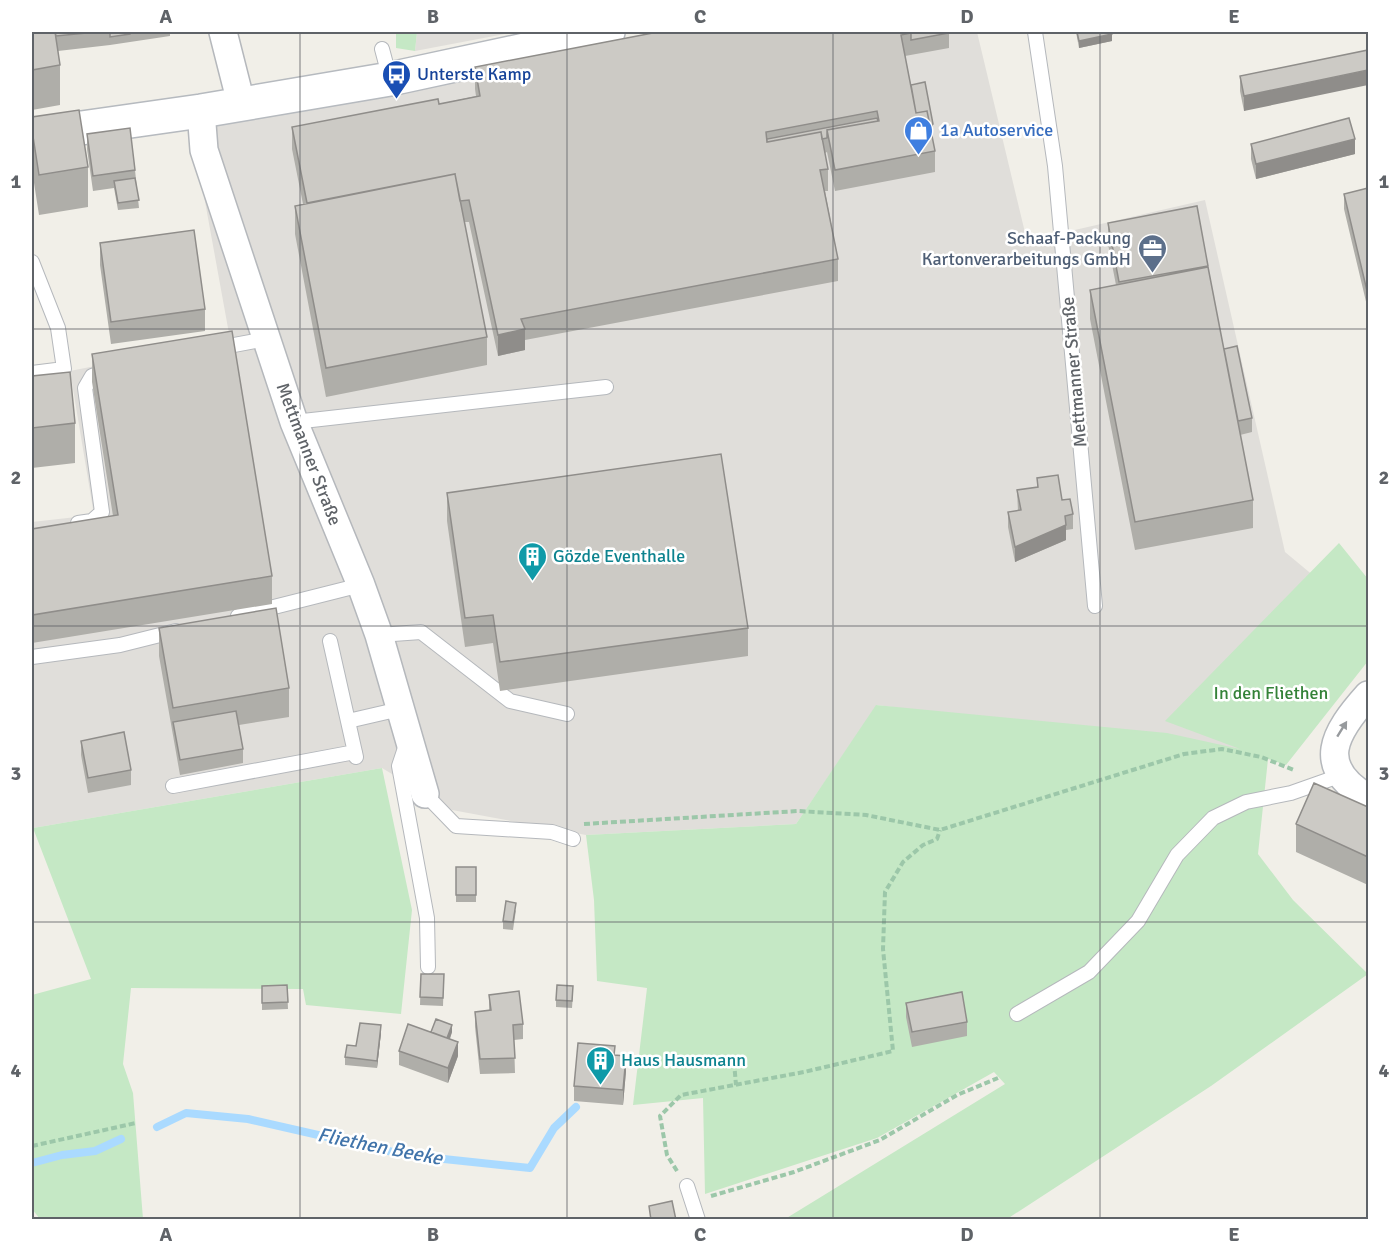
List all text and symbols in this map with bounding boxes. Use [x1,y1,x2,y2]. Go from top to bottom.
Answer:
text: A [160,4,173,29]
text: B [427,4,439,29]
text: C [694,4,706,29]
text: D [960,4,974,29]
text: E [1228,4,1240,29]
bus stop icon: Unterste Kamp [380,58,412,100]
place label: Unterste Kamp [417,63,531,85]
shop icon: 1a Autoservice [903,114,935,156]
place label: 1a Autoservice [940,119,1053,141]
text: 1 [11,169,22,194]
text: 1 [1379,169,1390,194]
place label: Schaaf-Packung Kartonverarbeitungs GmbH [922,227,1131,270]
office icon: Schaaf-Packung Kartonverarbeitungs GmbH [1136,232,1168,274]
street label: Mettmanner Straße [1056,296,1092,448]
street label: Mettmanner Straße [272,380,346,528]
text: 2 [11,465,21,490]
text: 2 [1379,465,1389,490]
building icon: Gözde Eventhalle [516,540,548,582]
place label: Gözde Eventhalle [553,545,685,567]
park label: In den Fliethen [1214,682,1328,704]
one-way arrow [1337,721,1348,737]
text: 3 [11,761,21,786]
text: 3 [1379,761,1389,786]
building icon: Haus Hausmann [584,1044,616,1086]
place label: Haus Hausmann [621,1049,746,1071]
text: 4 [11,1058,22,1083]
text: 4 [1379,1058,1390,1083]
water label: Fliethen Beeke [315,1122,445,1171]
text: A [160,1222,173,1247]
text: B [427,1222,439,1247]
text: C [694,1222,706,1247]
text: D [960,1222,974,1247]
text: E [1228,1222,1240,1247]

